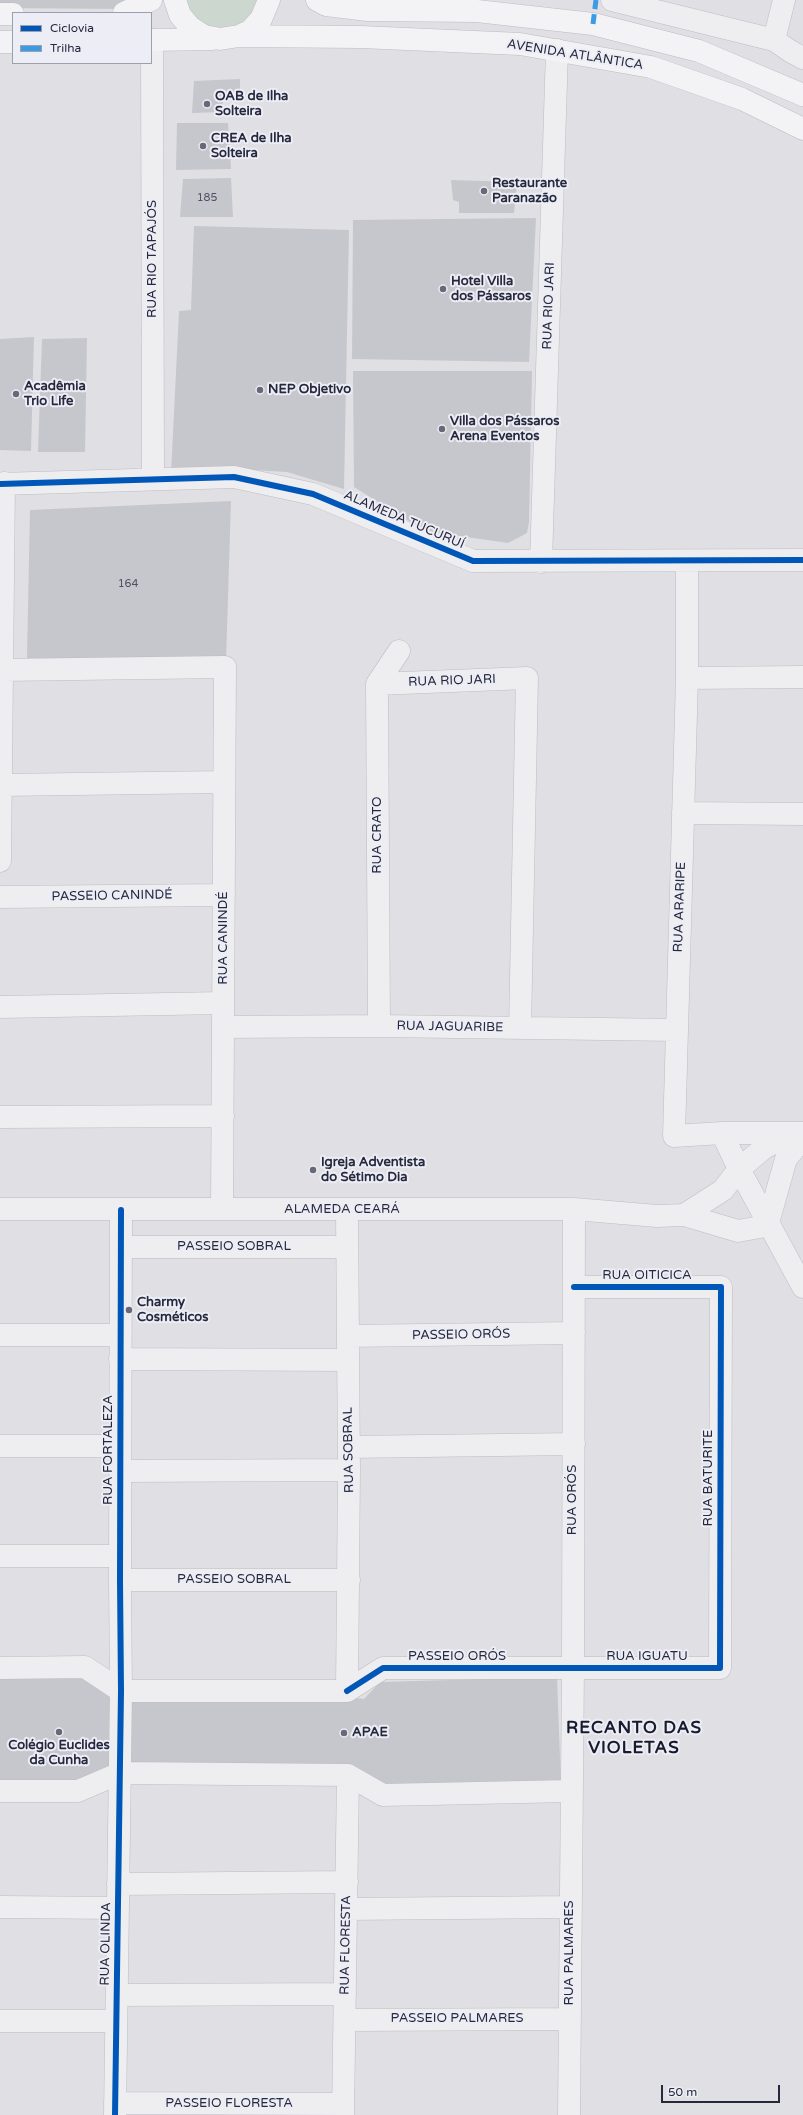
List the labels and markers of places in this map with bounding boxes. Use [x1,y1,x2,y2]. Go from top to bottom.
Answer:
place label: OAB de Ilha Solteira [215,89,288,120]
marker: OAB de Ilha Solteira [202,99,212,109]
place label: CREA de Ilha Solteira [211,131,292,162]
marker: CREA de Ilha Solteira [198,141,208,151]
place label: Restaurante Paranazão [492,176,567,207]
marker: Restaurante Paranazão [479,186,489,196]
place label: Hotel Villa dos Pássaros [451,274,531,305]
marker: Hotel Villa dos Pássaros [438,284,448,294]
place label: Acadêmia Trio Life [24,379,86,410]
place label: NEP Objetivo [268,382,351,398]
marker: NEP Objetivo [255,385,265,395]
marker: Acadêmia Trio Life [11,389,21,399]
place label: Villa dos Pássaros Arena Eventos [450,414,559,445]
marker: Villa dos Pássaros Arena Eventos [437,424,447,434]
place label: Igreja Adventista do Sétimo Dia [321,1155,425,1186]
marker: Igreja Adventista do Sétimo Dia [308,1165,318,1175]
place label: Charmy Cosméticos [137,1295,208,1326]
marker: Charmy Cosméticos [124,1305,134,1315]
place label: APAE [352,1725,388,1741]
marker: Colégio Euclides da Cunha [54,1727,64,1737]
marker: APAE [339,1728,349,1738]
place label: Colégio Euclides da Cunha [8,1738,110,1769]

